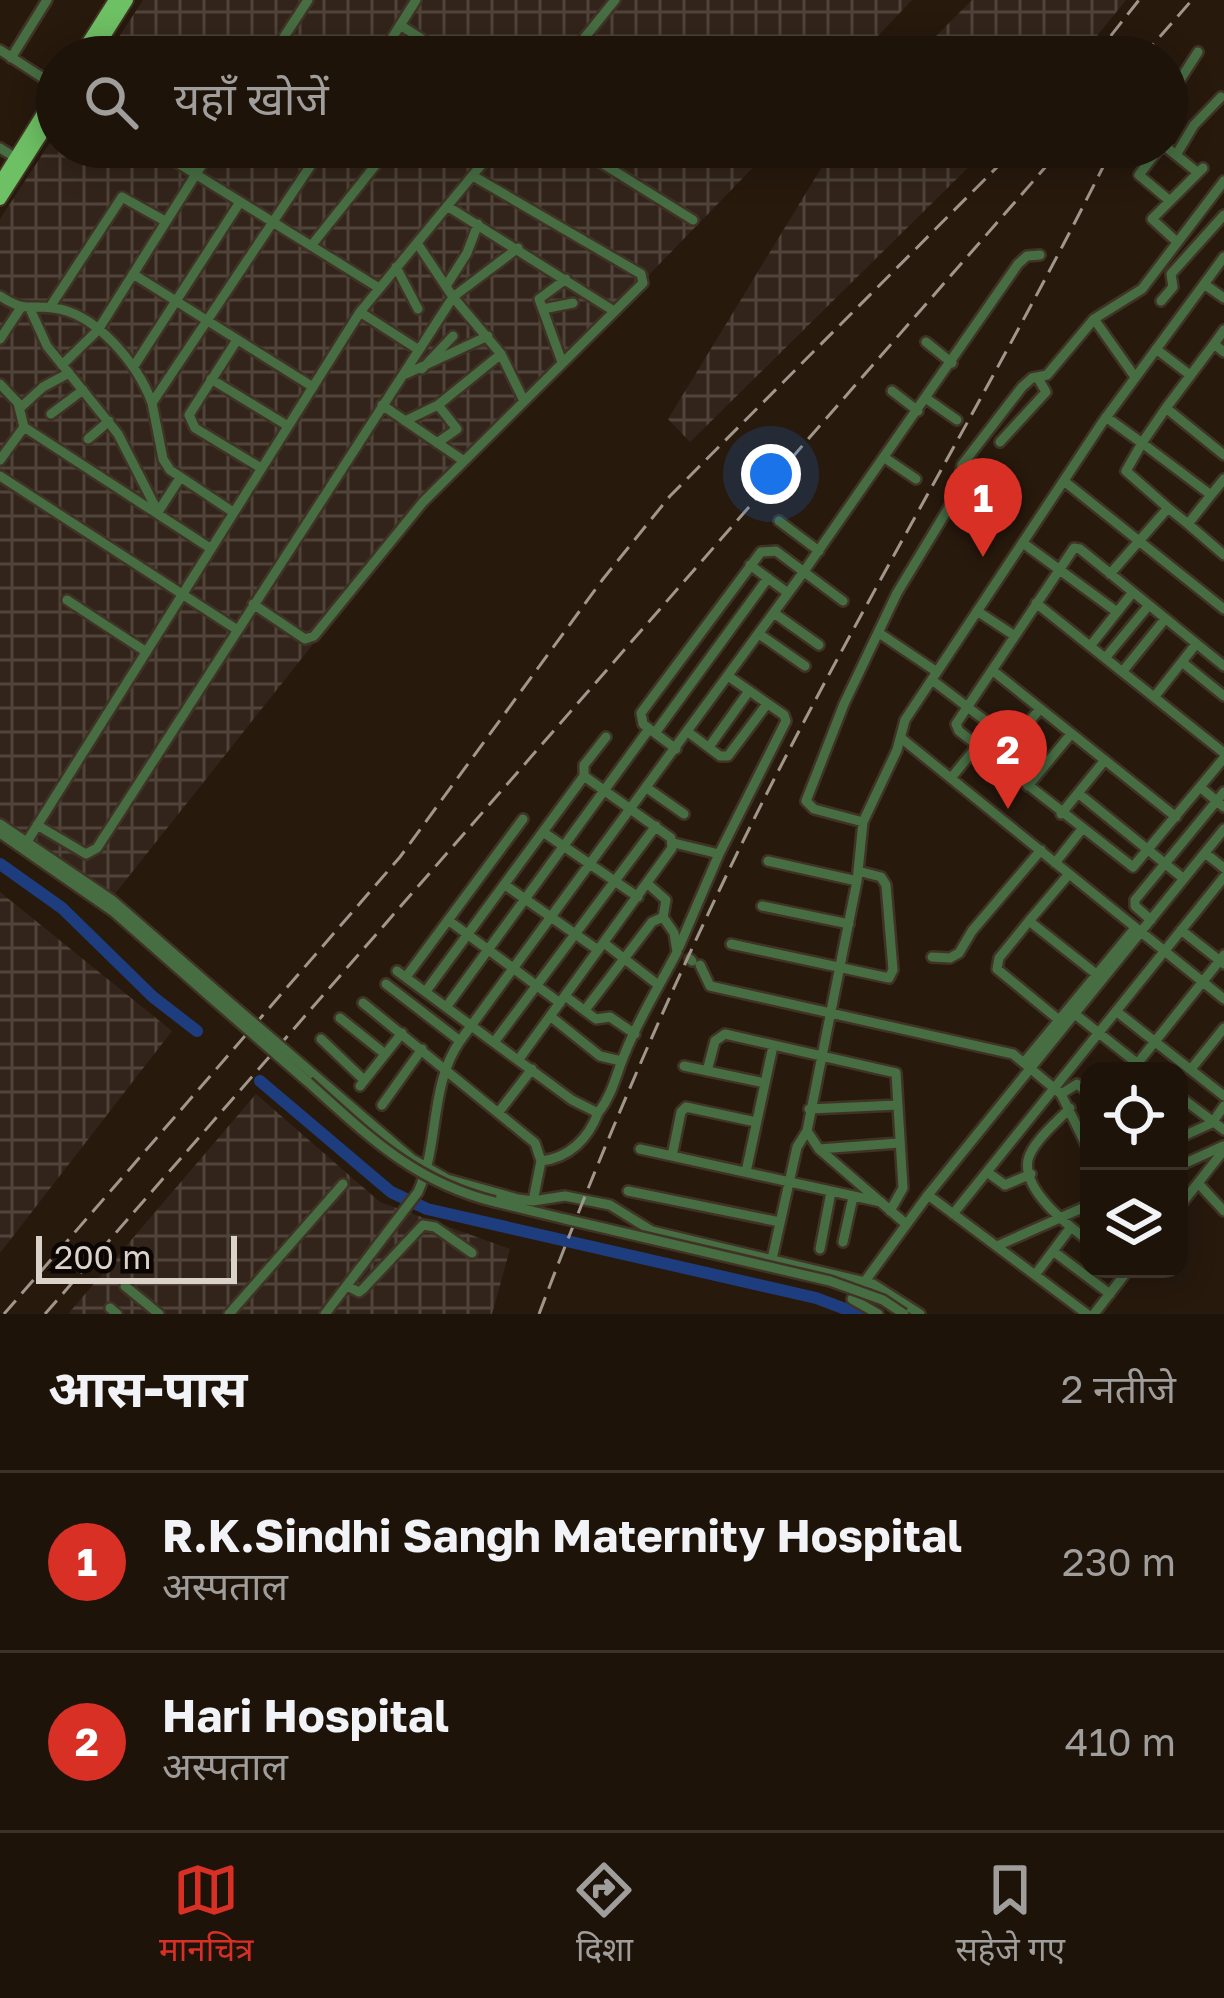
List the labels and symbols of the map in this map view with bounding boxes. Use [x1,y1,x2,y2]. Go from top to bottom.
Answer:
your location [741,444,801,504]
pin: 1 [944,458,1022,557]
pin: 2 [969,710,1047,809]
scale bar [36,1230,237,1283]

